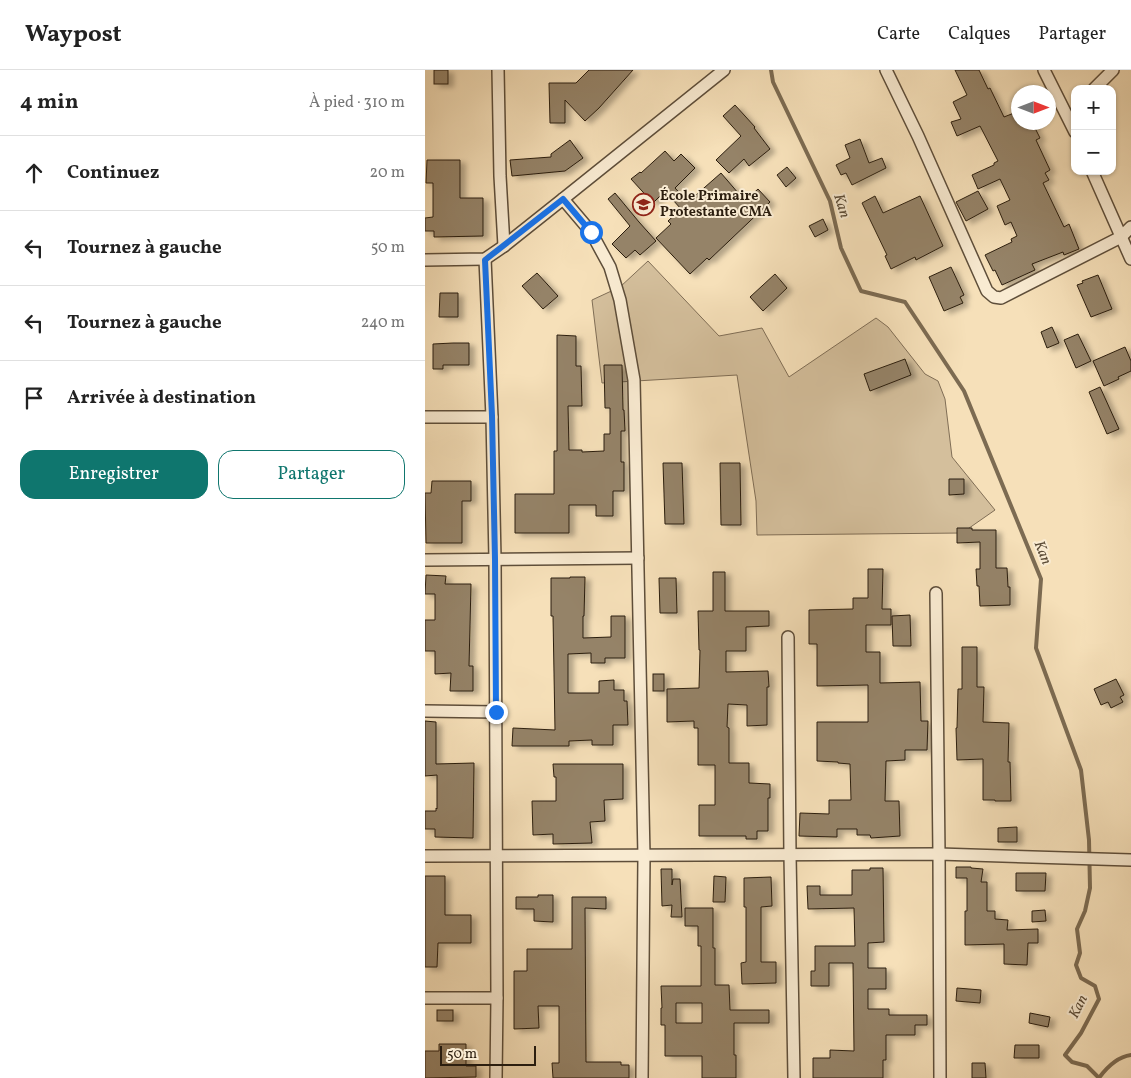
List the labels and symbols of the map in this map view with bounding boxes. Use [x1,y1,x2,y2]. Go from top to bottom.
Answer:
north arrow [1011,85,1056,130]
place label: École Primaire Protestante CMA [660,187,772,222]
water label: Kan [827,191,855,221]
school or university icon: École Primaire Protestante CMA [632,192,656,216]
route start [580,221,603,244]
water label: Kan [1028,538,1056,568]
route end [485,701,508,724]
water label: Kan [1064,991,1094,1023]
scale bar [440,1043,536,1066]

